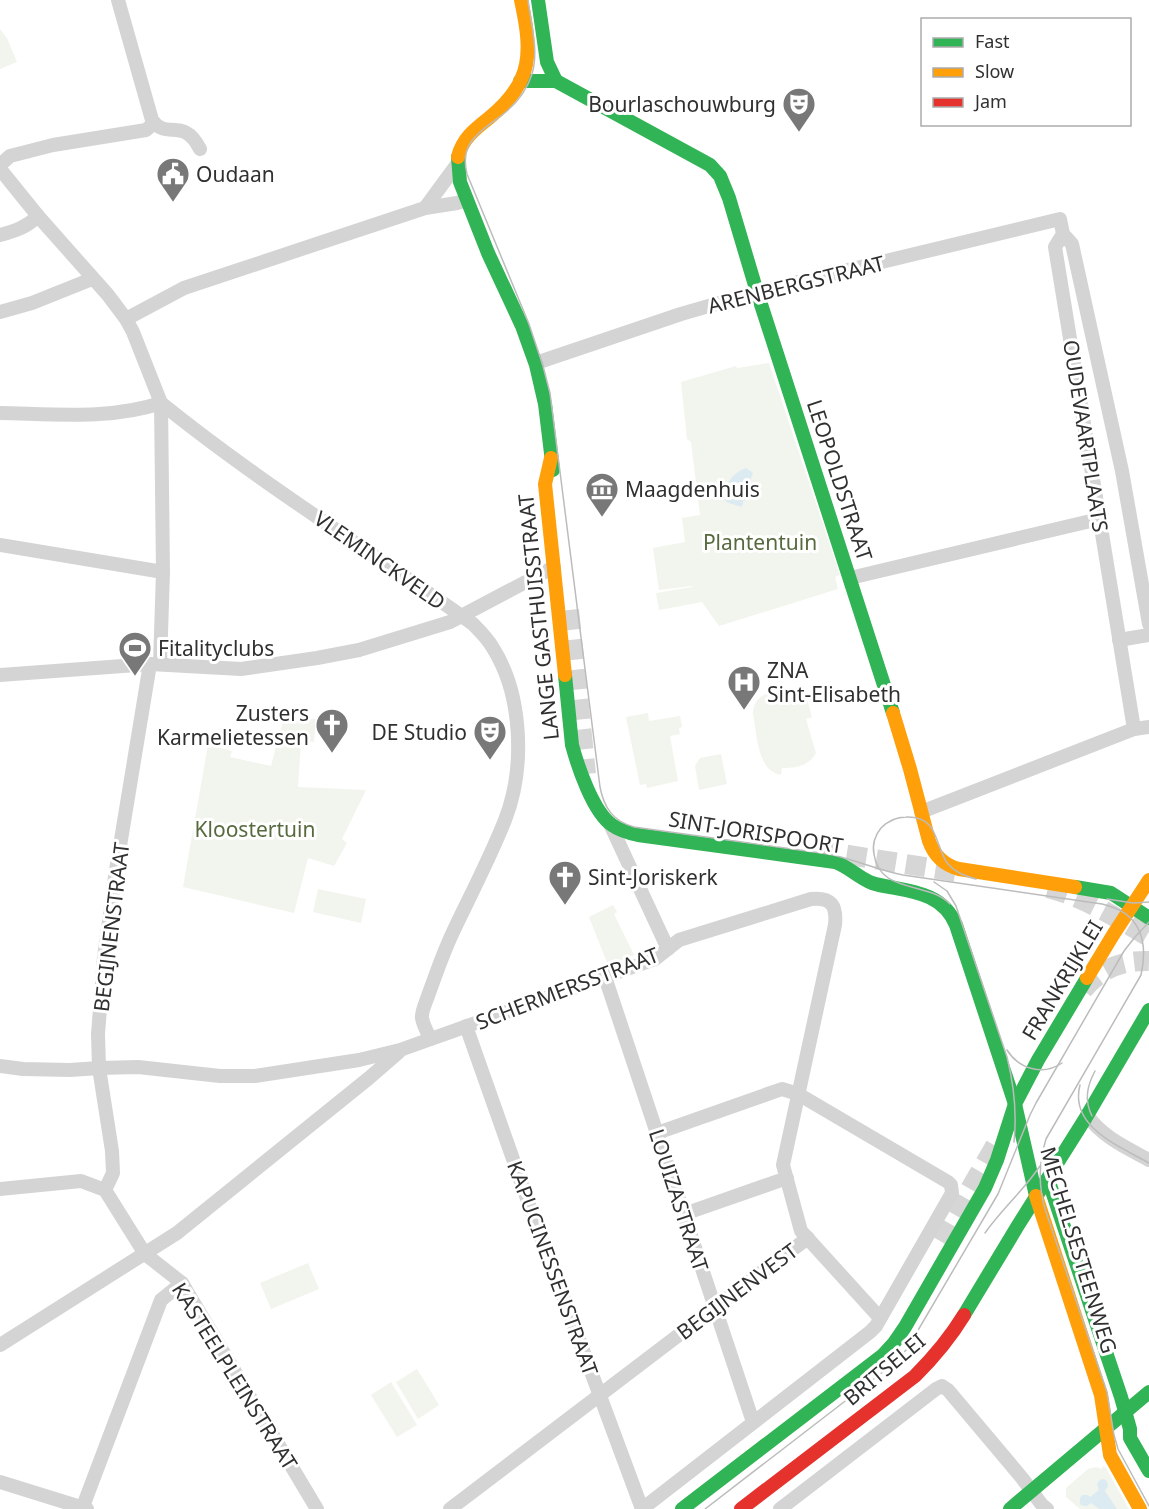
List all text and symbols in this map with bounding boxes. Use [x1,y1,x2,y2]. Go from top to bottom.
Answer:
legend [921,18,1131,126]
text: Fast [975,29,1010,53]
text: Slow [975,59,1014,83]
theatre icon: Bourlaschouwburg [781,86,817,133]
text: Jam [973,89,1007,113]
place label: Bourlaschouwburg [588,90,776,118]
public building icon: Oudaan [155,156,191,203]
place label: Oudaan [196,160,275,188]
street label: ARENBERGSTRAAT [705,248,888,319]
street label: OUDEVAARTPLAATS [1057,338,1115,534]
street label: LEOPOLDSTRAAT [801,396,879,564]
museum icon: Maagdenhuis [584,471,620,518]
place label: Maagdenhuis [625,475,760,503]
street label: LANGE GASTHUISSTRAAT [511,492,565,742]
street label: VLEMINCKVELD [309,504,451,616]
park label: Plantentuin [703,528,817,556]
sports icon: Fitalityclubs [117,630,153,677]
place label: Fitalityclubs [158,634,274,662]
place label: ZNA Sint-Elisabeth [767,656,901,708]
hospital icon: ZNA Sint-Elisabeth [726,664,762,711]
place label: Zusters Karmelietessen [157,699,309,751]
church icon: Zusters Karmelietessen [314,707,350,754]
theatre icon: DE Studio [472,714,508,761]
place label: DE Studio [371,718,467,746]
street label: SINT-JORISPOORT [667,804,846,860]
park label: Kloostertuin [195,815,315,843]
street label: BEGIJNENSTRAAT [87,840,135,1013]
church icon: Sint-Joriskerk [547,859,583,906]
place label: Sint-Joriskerk [588,863,719,891]
street label: FRANKRIJKLEI [1015,915,1109,1045]
street label: SCHERMERSSTRAAT [472,940,663,1036]
street label: LOUIZASTRAAT [643,1125,715,1275]
street label: MECHELSESTEENWEG [1034,1143,1124,1357]
street label: KAPUCINESSENSTRAAT [501,1157,605,1380]
street label: BEGIJNENVEST [671,1236,803,1346]
street label: KASTEELPLEINSTRAAT [166,1277,304,1475]
street label: BRITSELEI [837,1327,931,1411]

